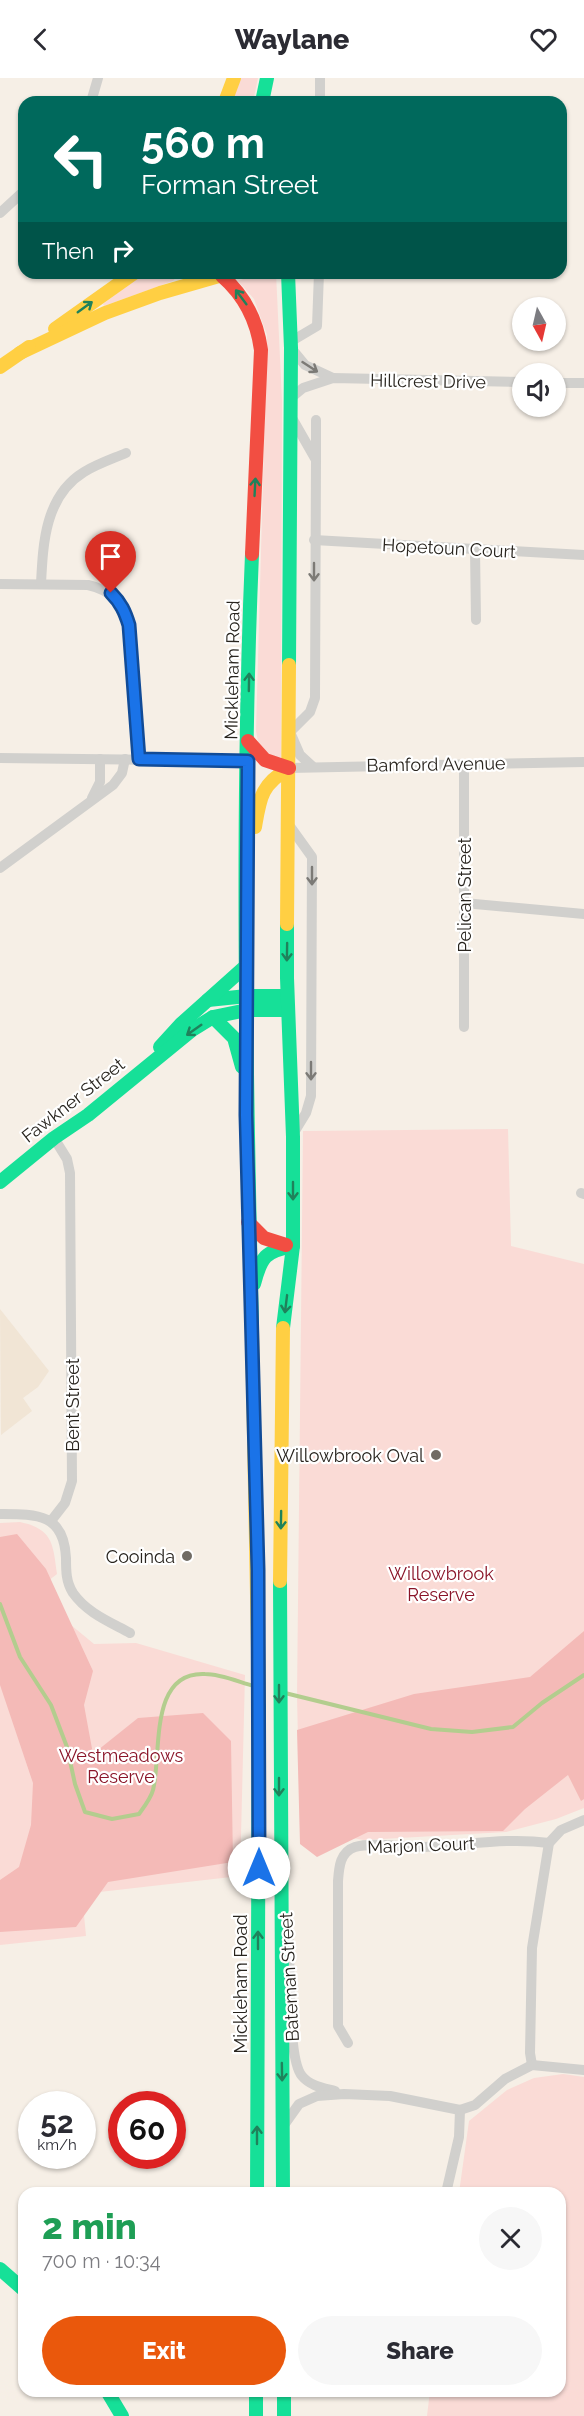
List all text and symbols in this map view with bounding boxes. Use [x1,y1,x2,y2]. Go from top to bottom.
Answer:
icon: back [24,23,57,56]
icon: heart [527,23,560,56]
text: Waylane [235,24,349,55]
text: 560 m [141,119,265,168]
icon: left [42,120,120,198]
text: Forman Street [141,169,319,200]
icon: right [106,234,139,267]
text: Then [42,238,94,264]
one-way arrow [235,290,248,306]
north arrow [512,297,566,351]
map controls [512,297,566,417]
one-way arrow [76,301,92,313]
one-way arrow [301,360,318,373]
button: sound [512,363,566,417]
street label: Hillcrest Drive [370,369,486,393]
one-way arrow [250,478,261,498]
pin [85,531,136,593]
street label: Hopetoun Court [382,534,516,562]
icon: arrive [94,540,127,573]
one-way arrow [308,561,320,581]
street label: Mickleham Road [220,600,244,740]
one-way arrow [244,673,255,693]
street label: Bamford Avenue [366,752,506,776]
street label: Pelican Street [454,837,475,953]
one-way arrow [306,865,318,885]
one-way arrow [281,942,293,962]
one-way arrow [186,1024,202,1036]
street label: Fawkner Street [17,1053,129,1147]
one-way arrow [305,1060,317,1080]
one-way arrow [287,1181,299,1201]
one-way arrow [281,1293,292,1313]
street label: Bent Street [62,1358,83,1452]
place label: Willowbrook Oval [276,1445,424,1466]
marker: Willowbrook Oval [429,1448,443,1462]
one-way arrow [275,1509,287,1529]
place label: Cooinda [106,1546,175,1567]
marker: Cooinda [180,1549,194,1563]
park label: Willowbrook Reserve [388,1563,494,1605]
one-way arrow [273,1683,285,1703]
park label: Westmeadows Reserve [59,1745,184,1787]
one-way arrow [273,1777,285,1797]
street label: Marjon Court [367,1833,475,1857]
position arrow [227,1836,291,1900]
street label: Bateman Street [275,1912,303,2042]
street label: Mickleham Road [230,1914,251,2054]
one-way arrow [252,1930,264,1950]
one-way arrow [276,2061,287,2081]
speed limit sign: 60 [108,2091,186,2169]
text: 52 [40,2105,74,2140]
one-way arrow [251,2125,263,2145]
text: km/h [37,2136,77,2154]
text: 2 min [42,2205,137,2247]
button: close [479,2207,542,2270]
text: 700 m · 10:34 [42,2249,161,2273]
button: Exit [42,2316,286,2385]
button: Share [298,2316,542,2385]

